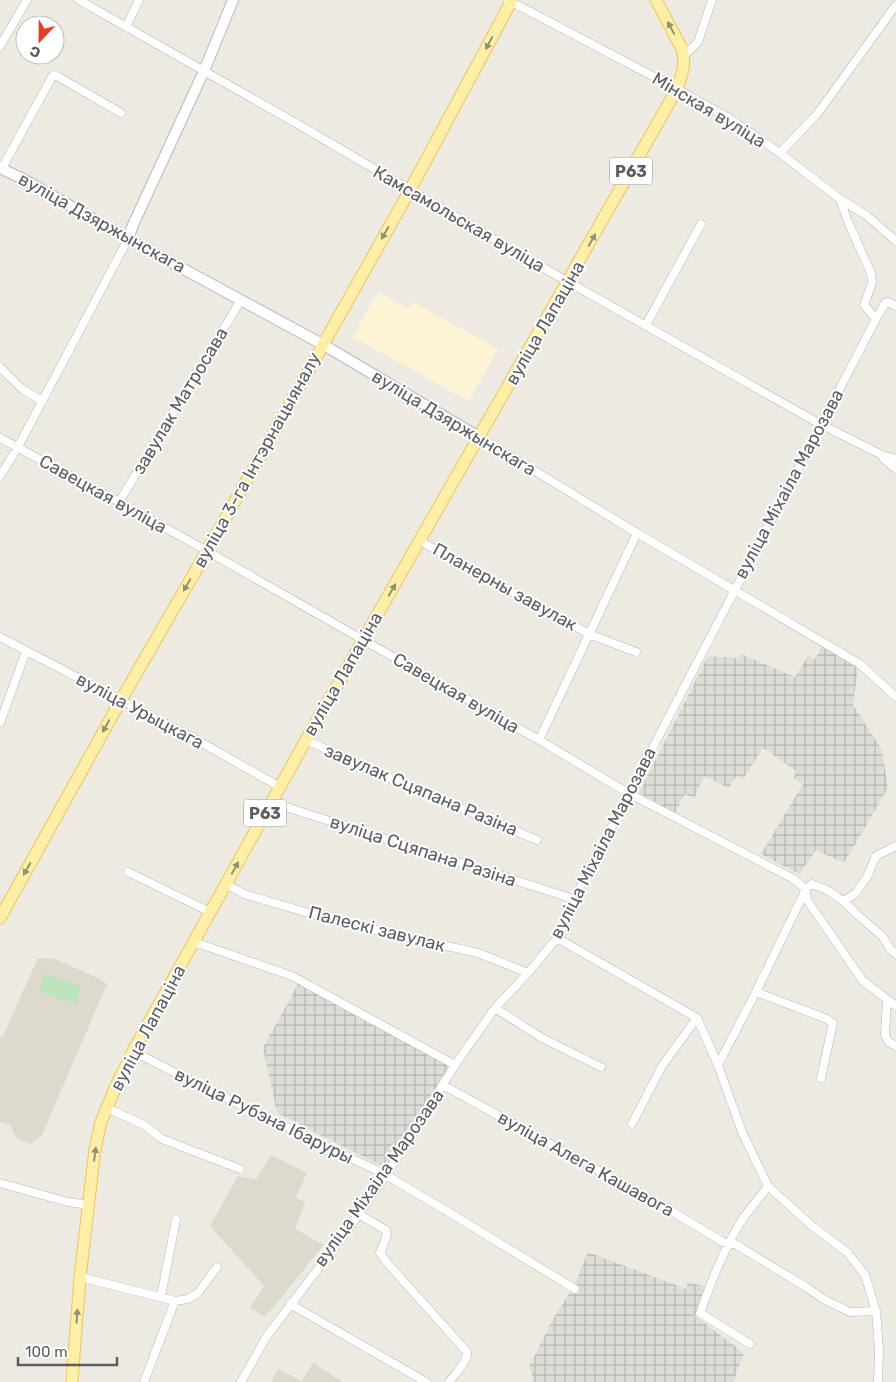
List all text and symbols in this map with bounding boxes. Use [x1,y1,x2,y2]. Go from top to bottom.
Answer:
north arrow [15,15,65,65]
one-way arrow [667,21,675,35]
one-way arrow [485,36,493,50]
text: С [27,42,43,61]
street label: Мінская вуліца [648,67,770,153]
road number: Р63 [610,158,652,185]
street label: Камсамольская вуліца [369,161,549,277]
street label: вуліца Дзяржынскага [15,168,189,278]
one-way arrow [381,226,390,239]
one-way arrow [588,233,597,246]
street label: вуліца Лапаціна [501,257,589,389]
street label: завулак Матросава [127,324,233,478]
street label: вуліца 3-га Інтэрнацыяналу [189,348,326,572]
street label: вуліца Дзяржынскага [368,365,540,481]
street label: вуліца Міхаіла Марозава [730,385,848,583]
street label: Савецкая вуліца [35,450,171,538]
street label: Планерны завулак [429,538,581,636]
one-way arrow [182,579,191,592]
one-way arrow [387,583,396,596]
street label: вуліца Лапаціна [299,608,387,740]
street label: Савецкая вуліца [389,648,523,738]
street label: вуліца Урыцкага [72,668,208,754]
one-way arrow [102,719,110,734]
street label: завулак Сцяпана Разіна [321,739,521,841]
street label: вуліца Міхаіла Марозава [545,744,661,942]
road number: Р63 [244,800,286,826]
street label: вуліца Сцяпана Разіна [327,810,519,892]
one-way arrow [23,862,32,875]
one-way arrow [230,862,239,875]
street label: Палескі завулак [306,901,448,957]
street label: вуліца Лапаціна [106,961,190,1095]
street label: вуліца Рубэна Ібаруры [171,1063,357,1169]
street label: вуліца Міхаіла Марозава [309,1085,449,1271]
street label: вуліца Алега Кашавога [494,1106,678,1222]
one-way arrow [91,1146,99,1162]
one-way arrow [73,1308,81,1324]
scale bar [18,1334,116,1366]
text: 100 m [25,1343,67,1361]

